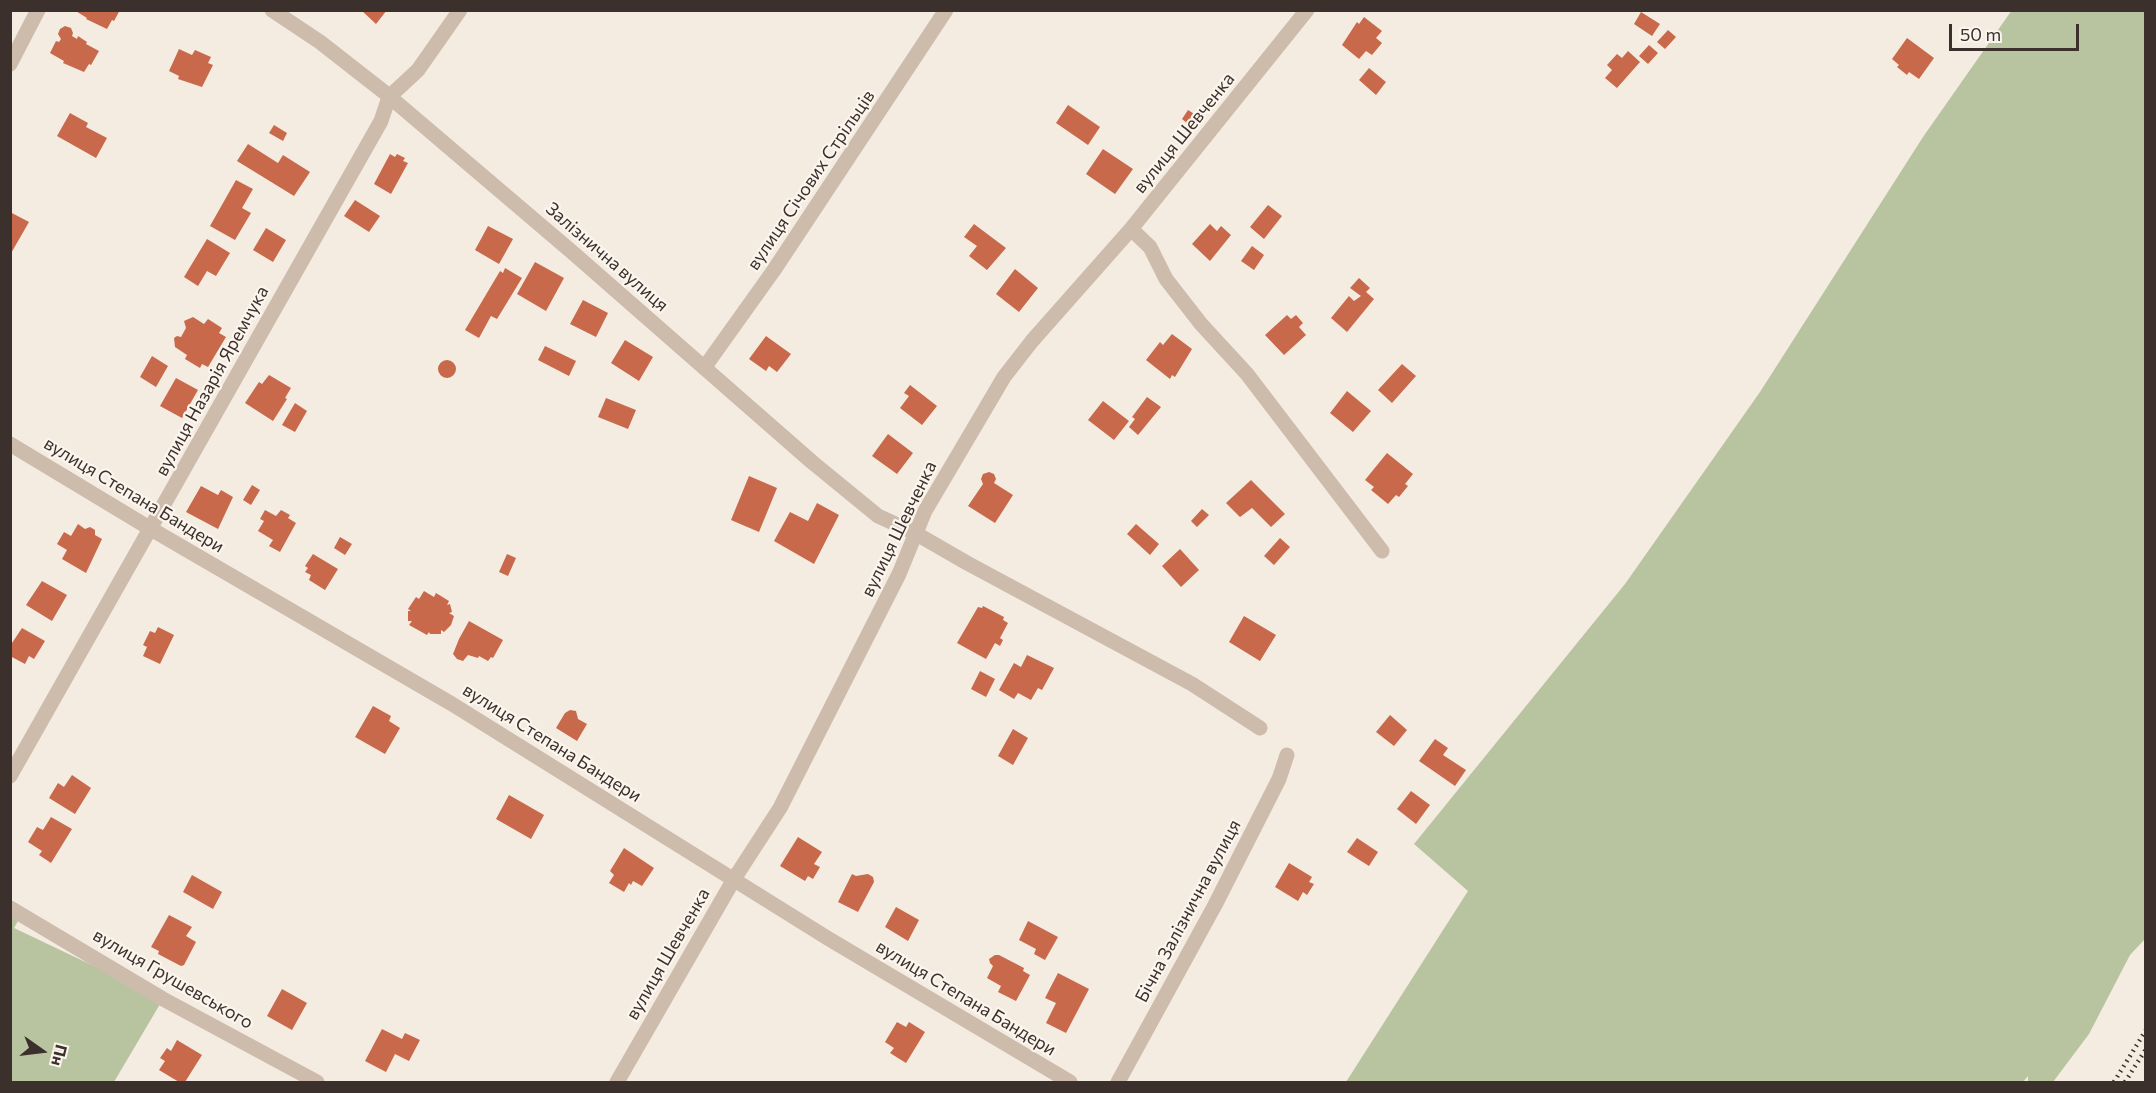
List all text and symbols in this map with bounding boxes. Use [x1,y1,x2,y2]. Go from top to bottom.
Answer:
scale bar [1952,12,2082,50]
text: 50 m [1960,23,2001,45]
street label: вулиця Шевченка [1129,69,1239,197]
street label: вулиця Січових Стрільців [743,86,879,274]
street label: Залізнична вулиця [541,198,673,316]
street label: вулиця Назарія Яремчука [151,282,273,480]
street label: вулиця Степана Бандери [40,433,228,557]
street label: вулиця Шевченка [857,458,941,600]
street label: вулиця Степана Бандери [459,679,645,807]
street label: Бічна Залізнична вулиця [1131,816,1245,1006]
street label: вулиця Шевченка [622,884,714,1024]
street label: вулиця Грушевського [89,924,257,1034]
street label: вулиця Степана Бандери [872,936,1060,1060]
north arrow [12,1021,72,1081]
text: Пн [48,1043,72,1068]

